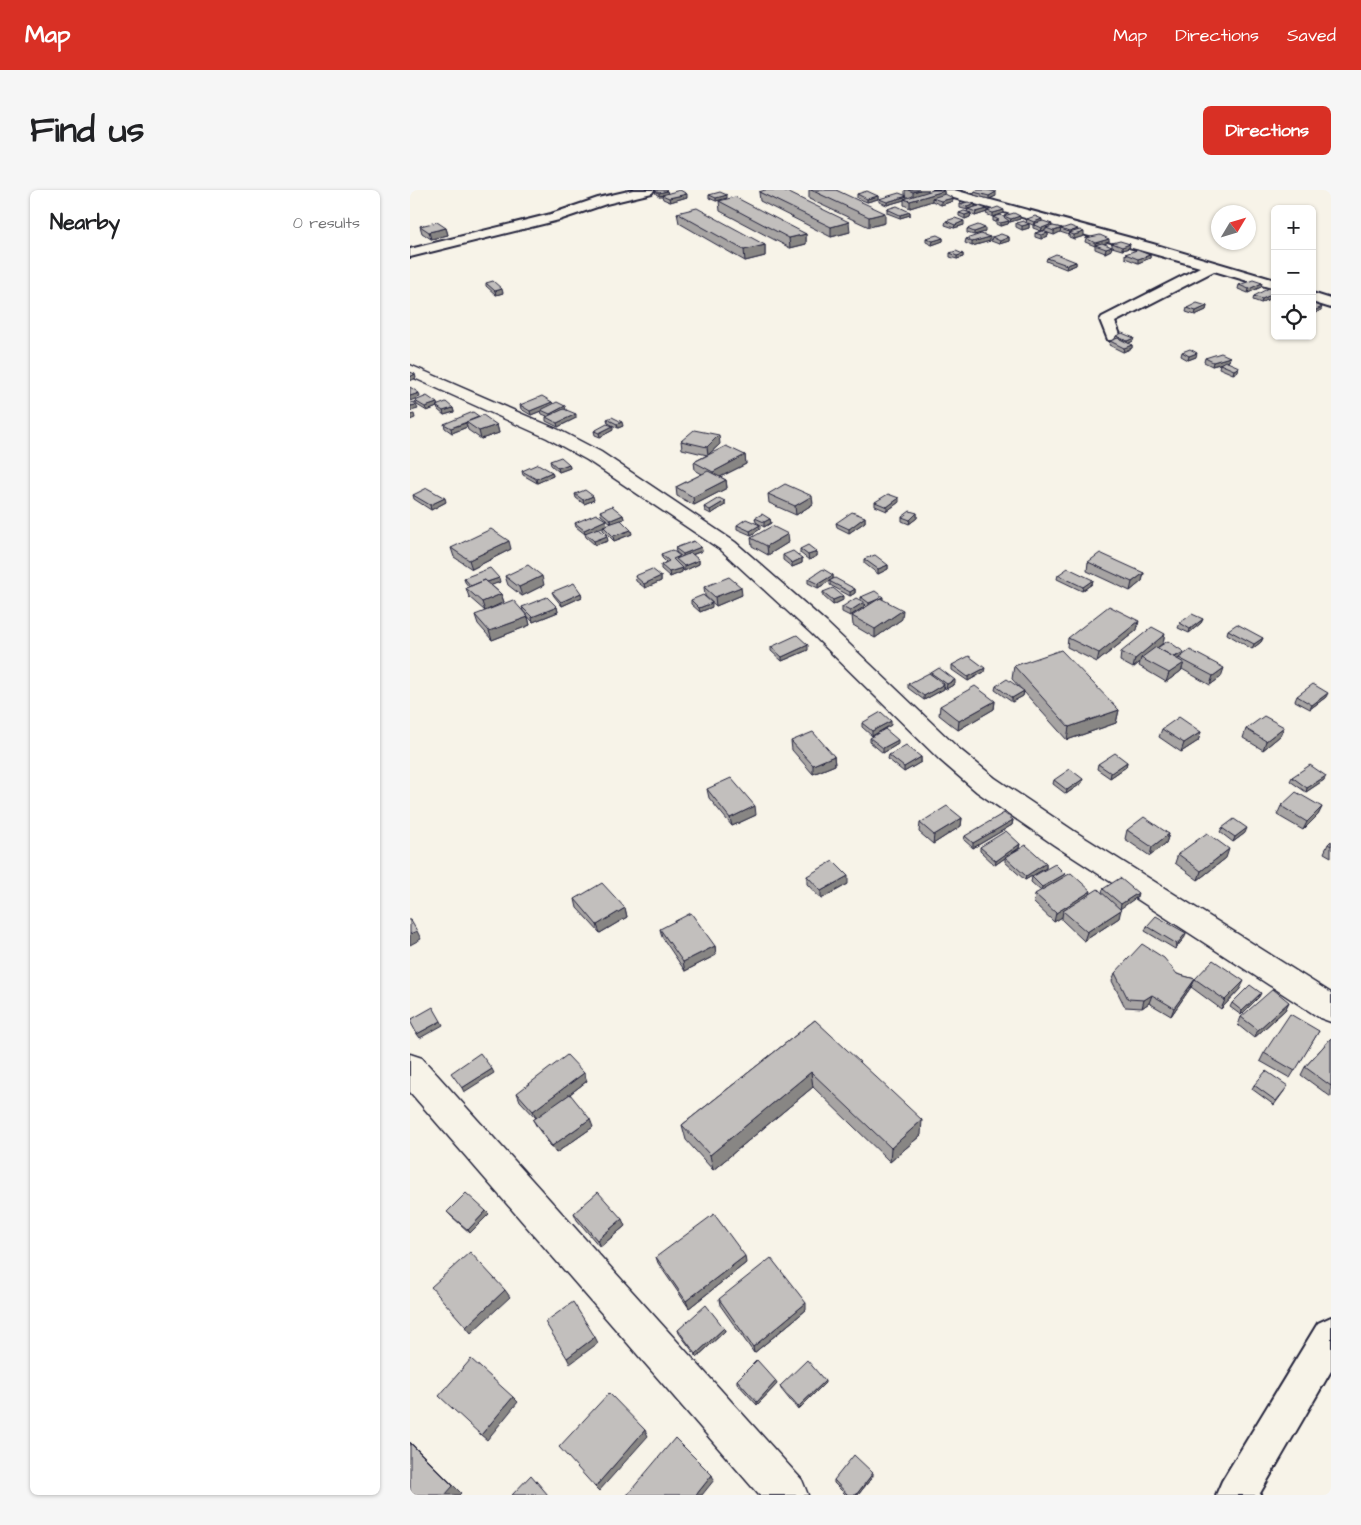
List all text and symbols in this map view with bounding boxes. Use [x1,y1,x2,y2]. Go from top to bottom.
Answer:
text: Map [25,18,70,52]
text: Map [1113,23,1147,48]
text: Directions [1175,23,1259,48]
text: Saved [1287,23,1336,48]
text: Find us [30,106,144,155]
button: Directions [1203,106,1331,155]
north arrow [1211,205,1256,250]
map controls [1271,205,1316,340]
button: + [1271,205,1316,250]
text: Nearby [50,208,120,237]
text: 0 results [293,212,360,234]
button: − [1271,250,1316,295]
button: locate [1271,295,1316,340]

